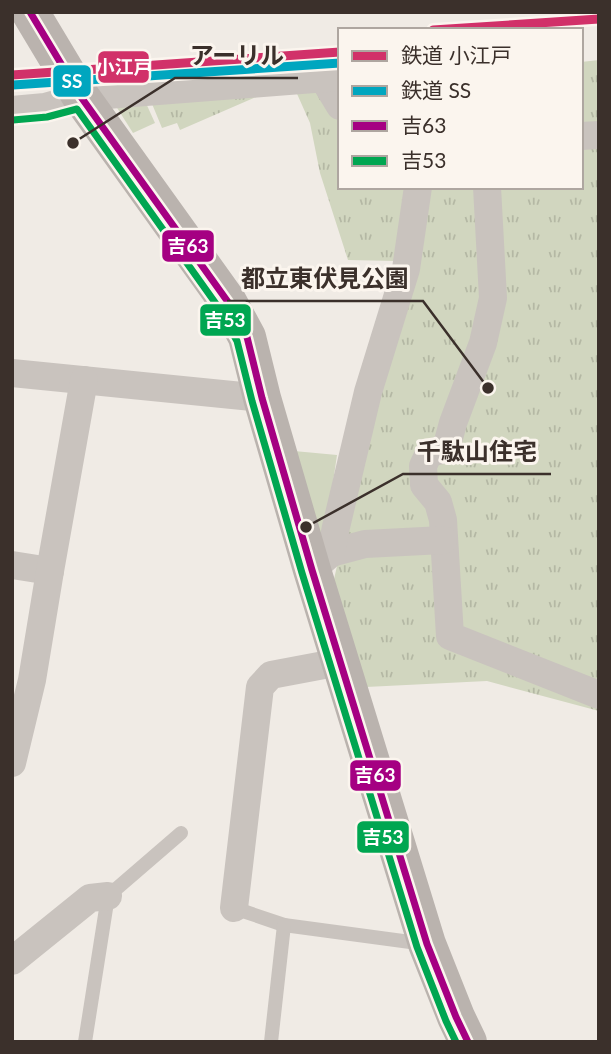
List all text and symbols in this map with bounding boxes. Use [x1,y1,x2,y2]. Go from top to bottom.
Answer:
legend [338,28,583,189]
callout: アーリル [175,33,298,78]
text: アーリル [190,40,284,69]
text: 鉄道 小江戸 [401,42,511,67]
line badge: 小江戸 [97,50,150,84]
text: 小江戸 [95,55,153,78]
line badge: SS [52,64,92,98]
text: SS [62,69,82,92]
text: 鉄道 SS [401,77,471,102]
text: 吉63 [401,112,446,137]
text: 吉53 [401,147,446,172]
line badge: 吉63 [161,229,215,263]
text: 吉63 [167,234,209,257]
callout: 都立東伏見公園 [227,256,423,301]
text: 都立東伏見公園 [241,263,409,292]
line badge: 吉53 [199,303,252,337]
text: 吉53 [204,308,246,331]
callout: 千駄山住宅 [403,429,551,474]
text: 千駄山住宅 [417,436,537,465]
line badge: 吉63 [349,759,402,792]
text: 吉63 [354,763,396,786]
line badge: 吉53 [356,820,410,854]
text: 吉53 [362,825,404,848]

